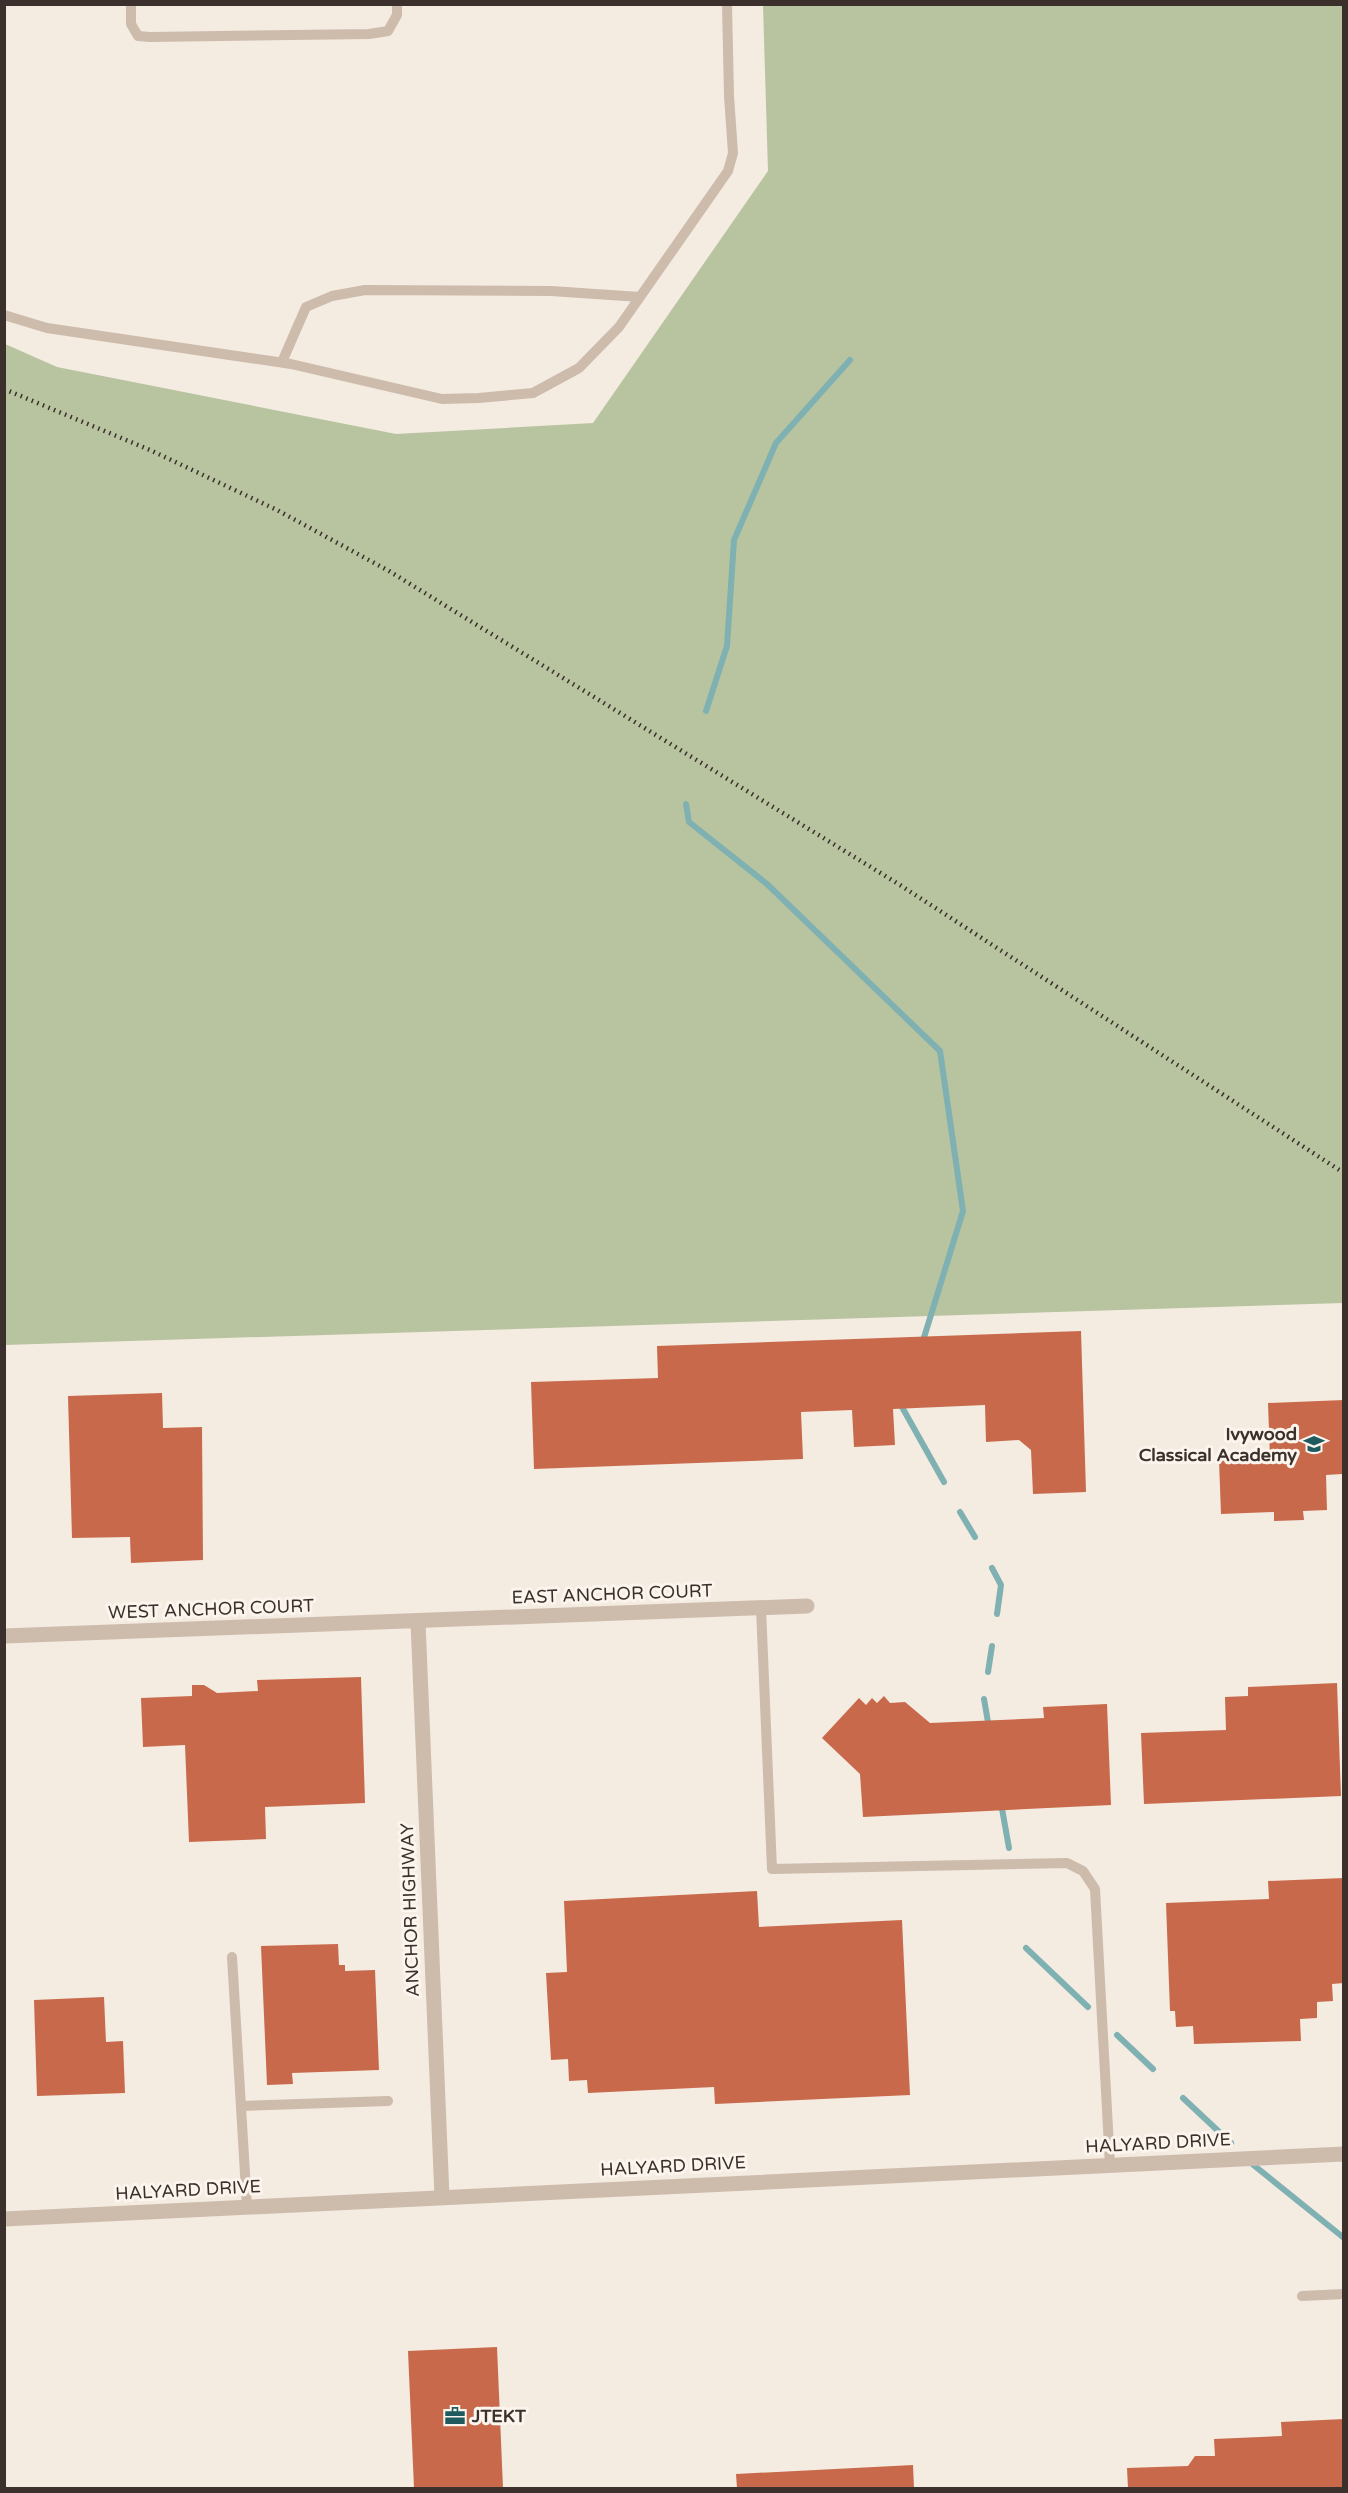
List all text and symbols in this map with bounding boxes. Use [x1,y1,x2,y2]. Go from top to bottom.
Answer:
place label: Ivywood Classical Academy [1139,1423,1297,1466]
school or university icon: Ivywood Classical Academy [1302,1432,1326,1456]
street label: EAST ANCHOR COURT [511,1579,713,1609]
street label: WEST ANCHOR COURT [108,1594,314,1624]
street label: ANCHOR HIGHWAY [396,1822,424,1997]
street label: HALYARD DRIVE [1084,2128,1232,2158]
street label: HALYARD DRIVE [599,2151,747,2181]
street label: HALYARD DRIVE [114,2175,262,2205]
office icon: JTEKT [443,2404,467,2428]
place label: JTEKT [471,2405,527,2427]

